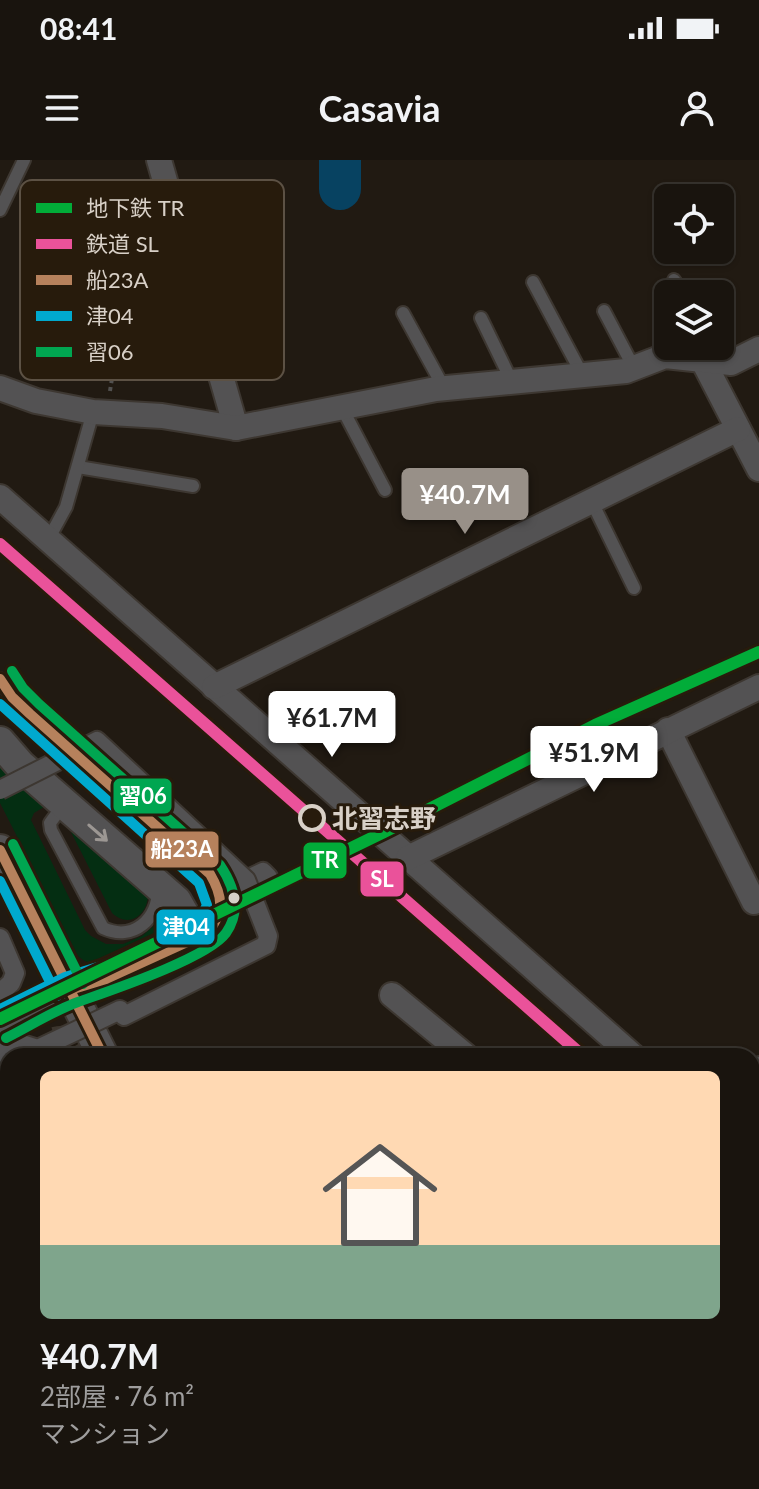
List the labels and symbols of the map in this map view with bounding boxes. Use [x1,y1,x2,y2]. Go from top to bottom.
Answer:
legend [20,180,284,380]
text: 地下鉄 TR [86,194,185,221]
text: 鉄道 SL [86,230,159,257]
text: 船23A [86,266,149,293]
text: 津04 [86,302,134,329]
text: 習06 [86,338,134,365]
pin: ¥40.7M [400,468,530,536]
pin: ¥61.7M [267,691,397,759]
pin: ¥51.9M [529,726,659,794]
line badge: 習06 [112,777,173,815]
text: 習06 [119,782,167,809]
place label: 北習志野 [332,802,436,834]
marker: 北習志野 [299,805,325,831]
one-way arrow [87,823,108,841]
line badge: 船23A [144,830,220,869]
text: 船23A [151,835,214,862]
line badge: TR [302,841,348,880]
text: TR [311,846,340,873]
line badge: SL [359,860,405,898]
text: SL [370,865,394,892]
unlabelled marker [226,890,242,906]
line badge: 津04 [155,908,216,946]
text: 津04 [162,913,210,940]

